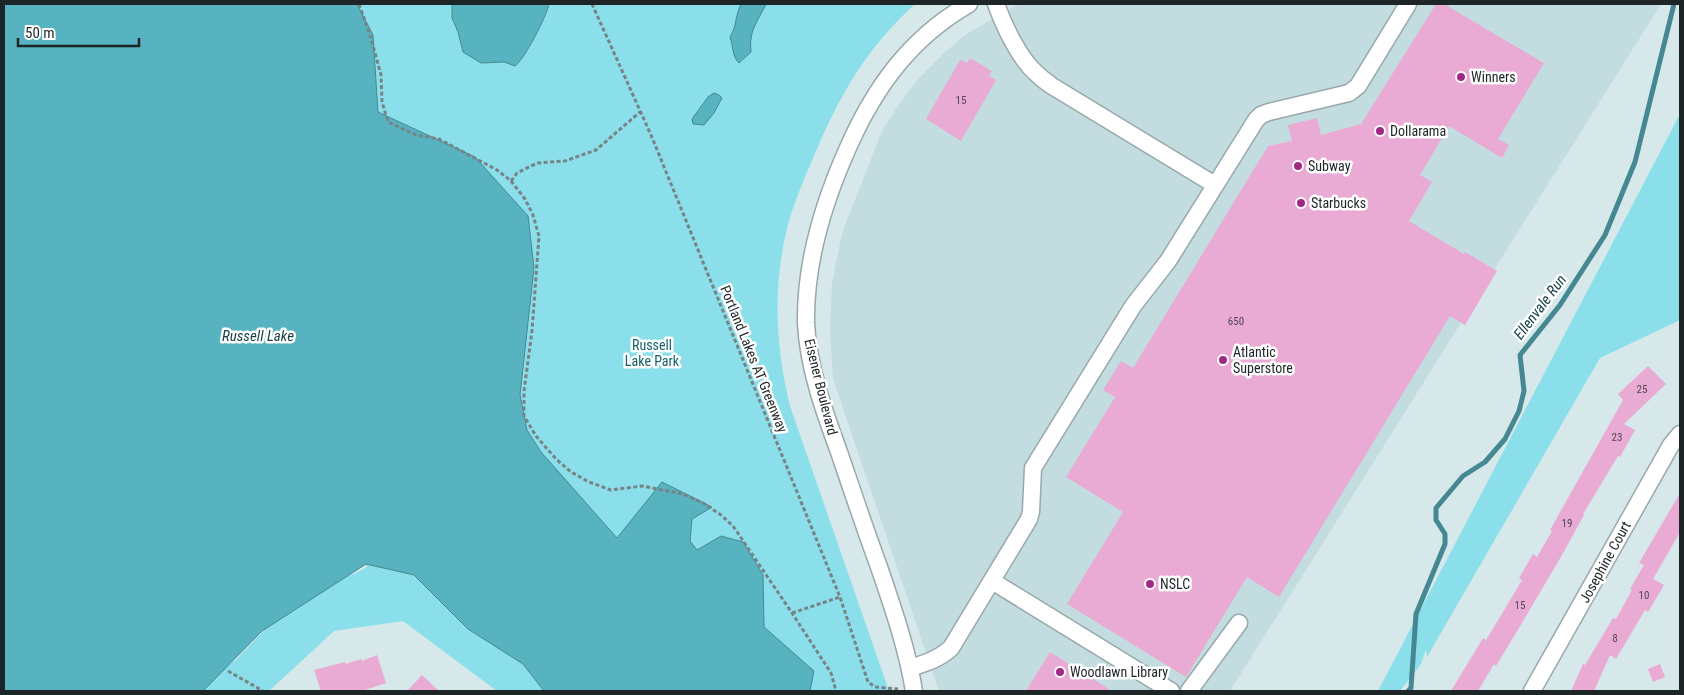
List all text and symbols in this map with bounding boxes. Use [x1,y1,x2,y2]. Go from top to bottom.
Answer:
scale bar [18,15,139,47]
text: 50 m [25,24,55,42]
place label: Winners [1471,69,1516,85]
marker: Winners [1455,71,1467,83]
house number: 15 [956,94,966,107]
place label: Dollarama [1390,123,1446,139]
marker: Dollarama [1374,125,1386,137]
place label: Subway [1308,158,1351,174]
marker: Subway [1292,160,1304,172]
place label: Starbucks [1311,195,1366,211]
marker: Starbucks [1295,197,1307,209]
water label: Ellenvale Run [1510,271,1570,343]
street label: Portland Lakes AT Greenway [717,283,791,435]
house number: 650 [1228,315,1244,328]
water label: Russell Lake [222,327,294,345]
park label: Russell Lake Park [625,337,680,369]
street label: Eisener Boulevard [801,337,841,437]
place label: Atlantic Superstore [1233,344,1293,376]
marker: Atlantic Superstore [1217,354,1229,366]
house number: 25 [1637,383,1647,396]
house number: 23 [1612,431,1622,444]
house number: 19 [1562,517,1572,530]
street label: Josephine Court [1576,518,1634,606]
place label: NSLC [1160,576,1190,592]
marker: NSLC [1144,578,1156,590]
house number: 10 [1639,589,1649,602]
house number: 15 [1515,599,1525,612]
house number: 8 [1612,632,1618,645]
place label: Woodlawn Library [1070,664,1168,680]
marker: Woodlawn Library [1054,666,1066,678]

